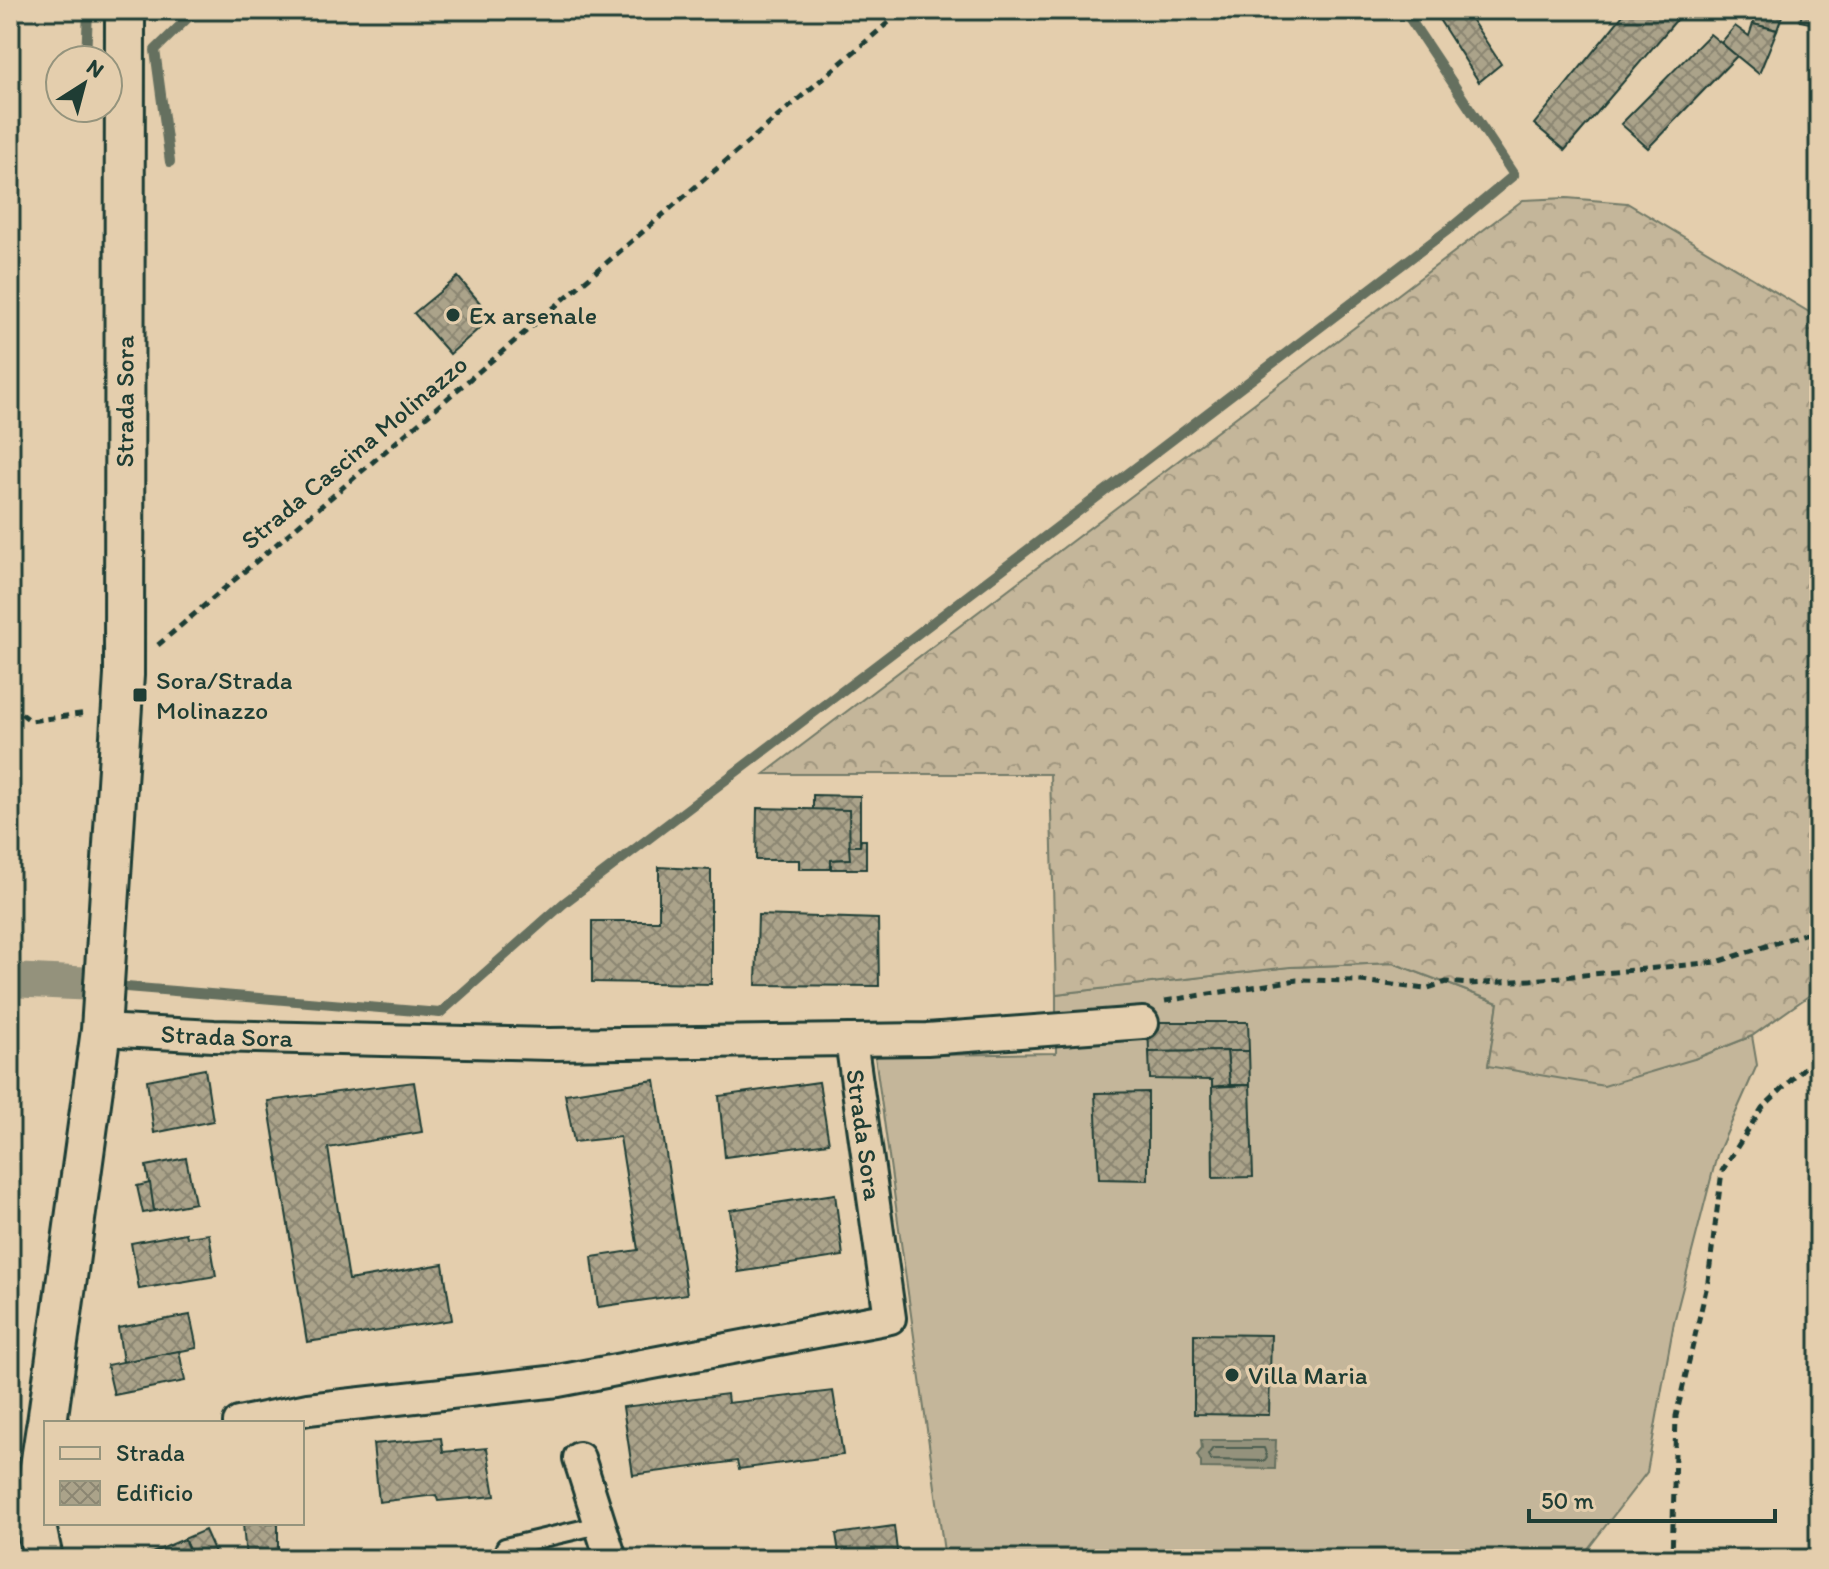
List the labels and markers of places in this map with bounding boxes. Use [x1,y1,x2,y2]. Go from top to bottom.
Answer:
place label: Ex arsenale [469,299,597,331]
marker: Ex arsenale [444,306,462,324]
place label: Sora/Strada Molinazzo [156,664,293,726]
marker: Sora/Strada Molinazzo [131,686,149,704]
place label: Villa Maria [1248,1359,1368,1391]
marker: Villa Maria [1223,1366,1241,1384]

